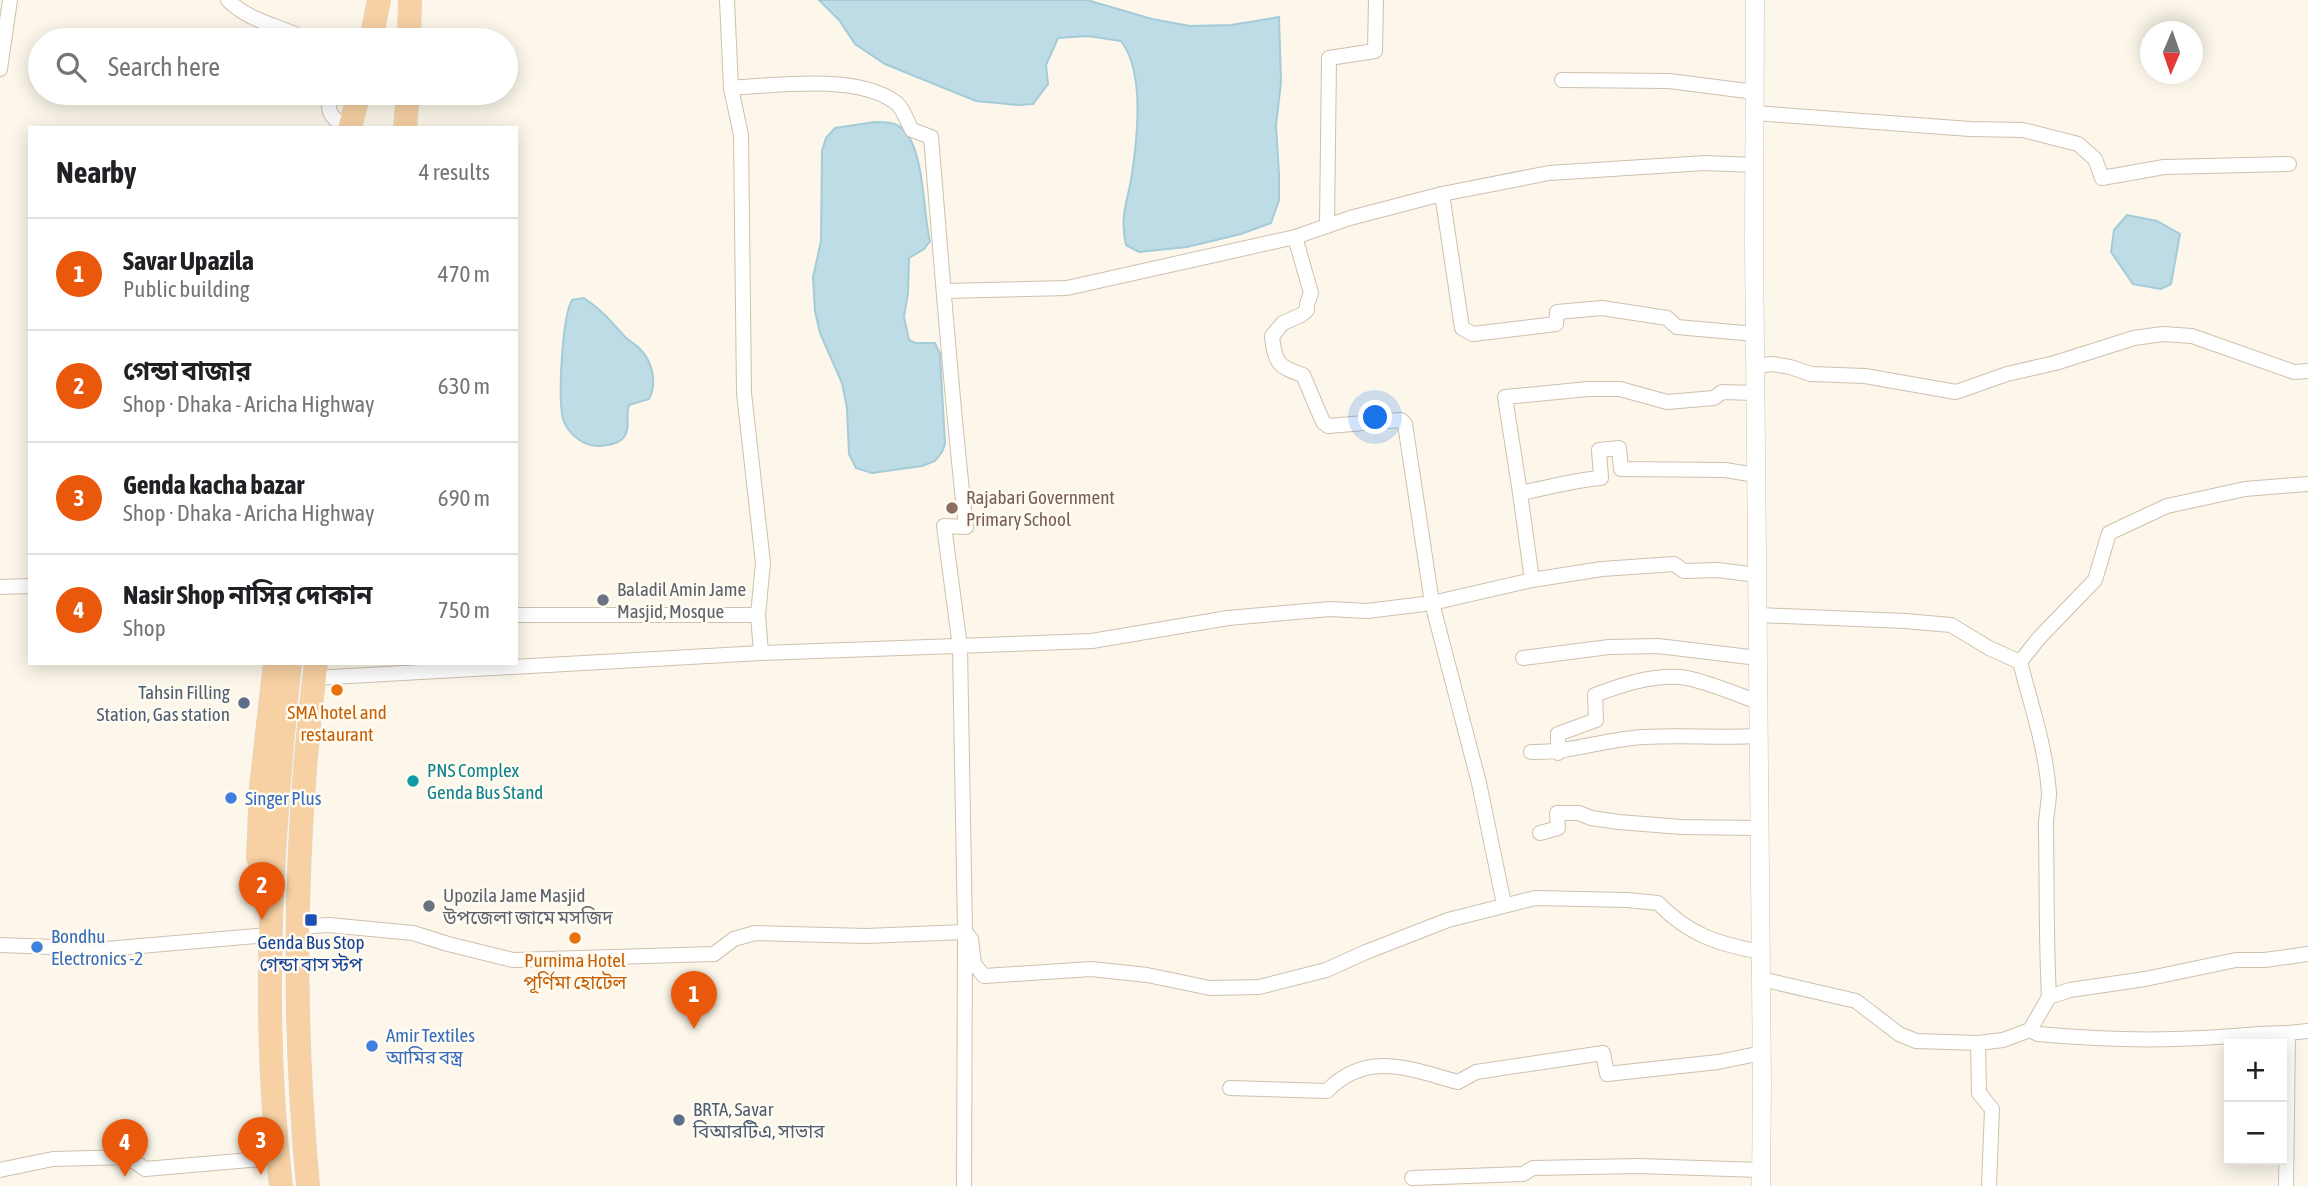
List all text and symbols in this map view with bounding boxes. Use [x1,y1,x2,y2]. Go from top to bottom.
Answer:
north arrow [2140,21,2203,84]
search box [28,28,518,105]
icon: search [52,48,90,86]
text: Search here [108,52,220,82]
text: Nearby [56,155,136,189]
text: 4 results [419,159,490,185]
text: Savar Upazila [123,246,254,276]
text: 1 [74,261,84,287]
text: 470 m [438,261,490,287]
text: Public building [123,276,250,302]
text: গেন্ডা বাজার [123,356,251,386]
text: 2 [74,373,84,399]
text: 630 m [438,373,490,399]
text: Shop · Dhaka - Aricha Highway [123,391,375,417]
your location [1358,400,1392,434]
text: Genda kacha bazar [123,470,304,500]
text: 3 [74,485,84,511]
text: 690 m [438,485,490,511]
place label: Rajabari Government Primary School [966,486,1115,530]
text: Shop · Dhaka - Aricha Highway [123,500,375,526]
marker: Rajabari Government Primary School [944,500,960,516]
place label: Baladil Amin Jame Masjid, Mosque [617,578,746,622]
text: Nasir Shop নাসির দোকান [123,580,373,610]
marker: Baladil Amin Jame Masjid, Mosque [595,592,611,608]
text: 4 [74,597,84,623]
text: 750 m [438,597,490,623]
text: Shop [123,615,166,641]
place label: Tahsin Filling Station, Gas station [97,681,231,725]
marker: SMA hotel and restaurant [329,682,345,698]
marker: Tahsin Filling Station, Gas station [236,695,252,711]
place label: SMA hotel and restaurant [287,701,387,745]
place label: PNS Complex Genda Bus Stand [427,759,543,803]
marker: PNS Complex Genda Bus Stand [405,773,421,789]
place label: Singer Plus [245,787,322,809]
marker: Singer Plus [223,790,239,806]
pin: 2 [239,862,285,920]
place label: Upozila Jame Masjid উপজেলা জামে মসজিদ [442,884,613,928]
marker: Upozila Jame Masjid উপজেলা জামে মসজিদ [421,898,437,914]
marker: Genda Bus Stop গেন্ডা বাস স্টপ [303,912,319,928]
place label: Bondhu Electronics -2 [51,925,143,969]
marker: Purnima Hotel পূর্ণিমা হোটেল [567,930,583,946]
place label: Genda Bus Stop গেন্ডা বাস স্টপ [257,931,365,975]
marker: Bondhu Electronics -2 [29,939,45,955]
place label: Purnima Hotel পূর্ণিমা হোটেল [524,949,628,994]
pin: 1 [671,971,717,1029]
place label: Amir Textiles আমির বস্ত্র [385,1024,475,1068]
marker: Amir Textiles আমির বস্ত্র [364,1038,380,1054]
map controls [2224,1039,2287,1165]
button: + [2224,1039,2287,1102]
place label: BRTA, Savar বিআরটিএ, সাভার [692,1098,825,1142]
button: − [2224,1102,2287,1165]
marker: BRTA, Savar বিআরটিএ, সাভার [671,1112,687,1128]
pin: 3 [238,1117,284,1175]
pin: 4 [102,1119,148,1177]

